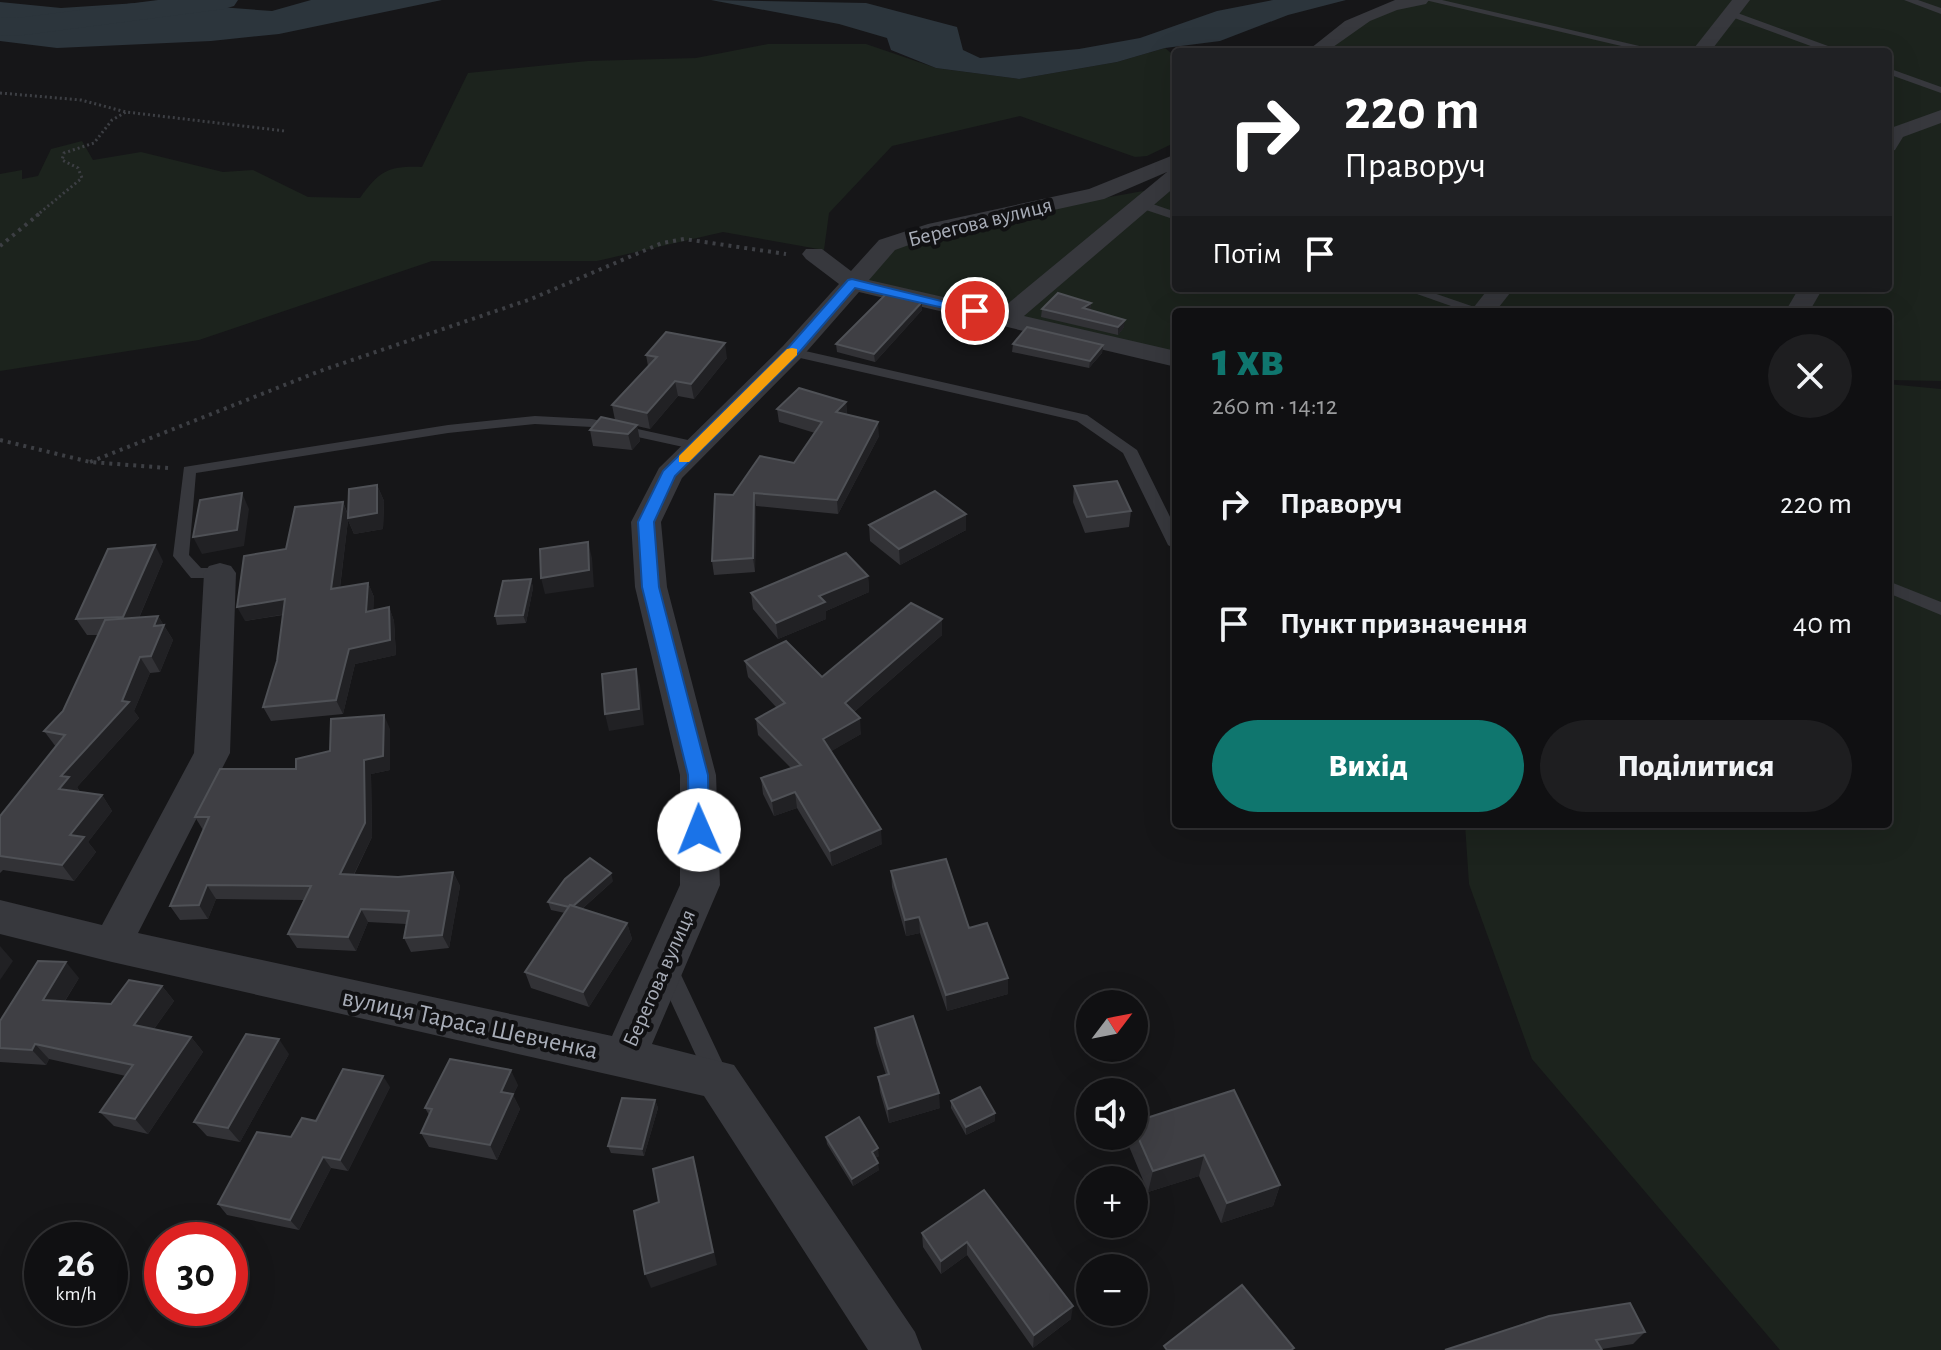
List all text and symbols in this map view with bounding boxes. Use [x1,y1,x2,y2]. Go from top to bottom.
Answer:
icon: right [1212,80,1316,184]
text: 220 m [1344,83,1480,139]
text: Праворуч [1344,148,1486,184]
street label: Берегова вулиця [906,193,1054,251]
icon: arrive [1298,232,1342,276]
text: Потім [1212,239,1282,269]
pin [941,277,1009,345]
icon: arrive [953,289,997,333]
button: close [1768,334,1852,418]
text: 1 хв [1212,337,1284,385]
text: 260 m · 14:12 [1212,393,1338,419]
icon: right [1212,482,1256,526]
text: Праворуч [1280,489,1402,519]
text: 220 m [1780,489,1852,519]
icon: arrive [1212,602,1256,646]
text: Пункт призначення [1280,609,1528,639]
text: 40 m [1793,609,1852,639]
button: Вихід [1212,720,1524,812]
button: Поділитися [1540,720,1852,812]
position arrow [657,788,741,872]
street label: Берегова вулиця [619,906,699,1050]
street label: вулиця Тараса Шевченка [340,984,600,1064]
north arrow [1076,990,1148,1062]
map controls [1076,990,1148,1326]
button: sound [1076,1078,1148,1150]
button: + [1076,1166,1148,1238]
speed limit sign: 30 [144,1222,248,1326]
text: 26 [57,1244,95,1284]
button: − [1076,1254,1148,1326]
text: km/h [55,1284,97,1304]

